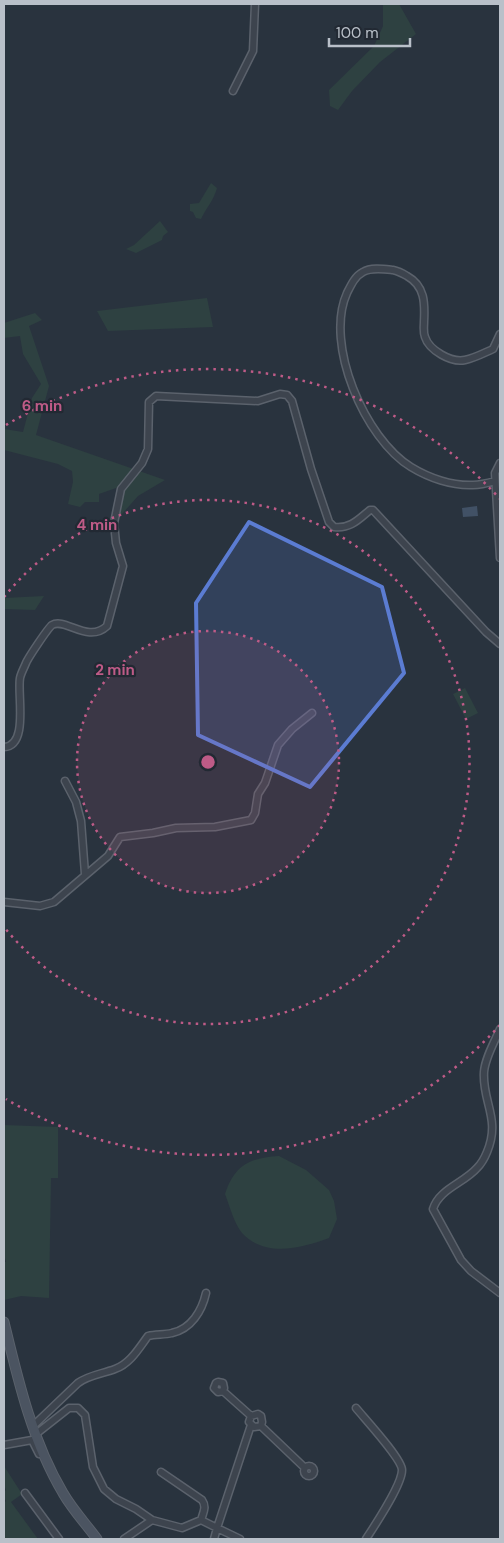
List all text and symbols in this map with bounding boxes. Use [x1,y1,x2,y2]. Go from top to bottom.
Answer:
scale bar [329,15,410,47]
text: 100 m [336,23,379,43]
text: 6 min [22,396,62,416]
text: 4 min [77,515,117,535]
text: 2 min [95,660,135,680]
centre of rings [199,753,217,771]

